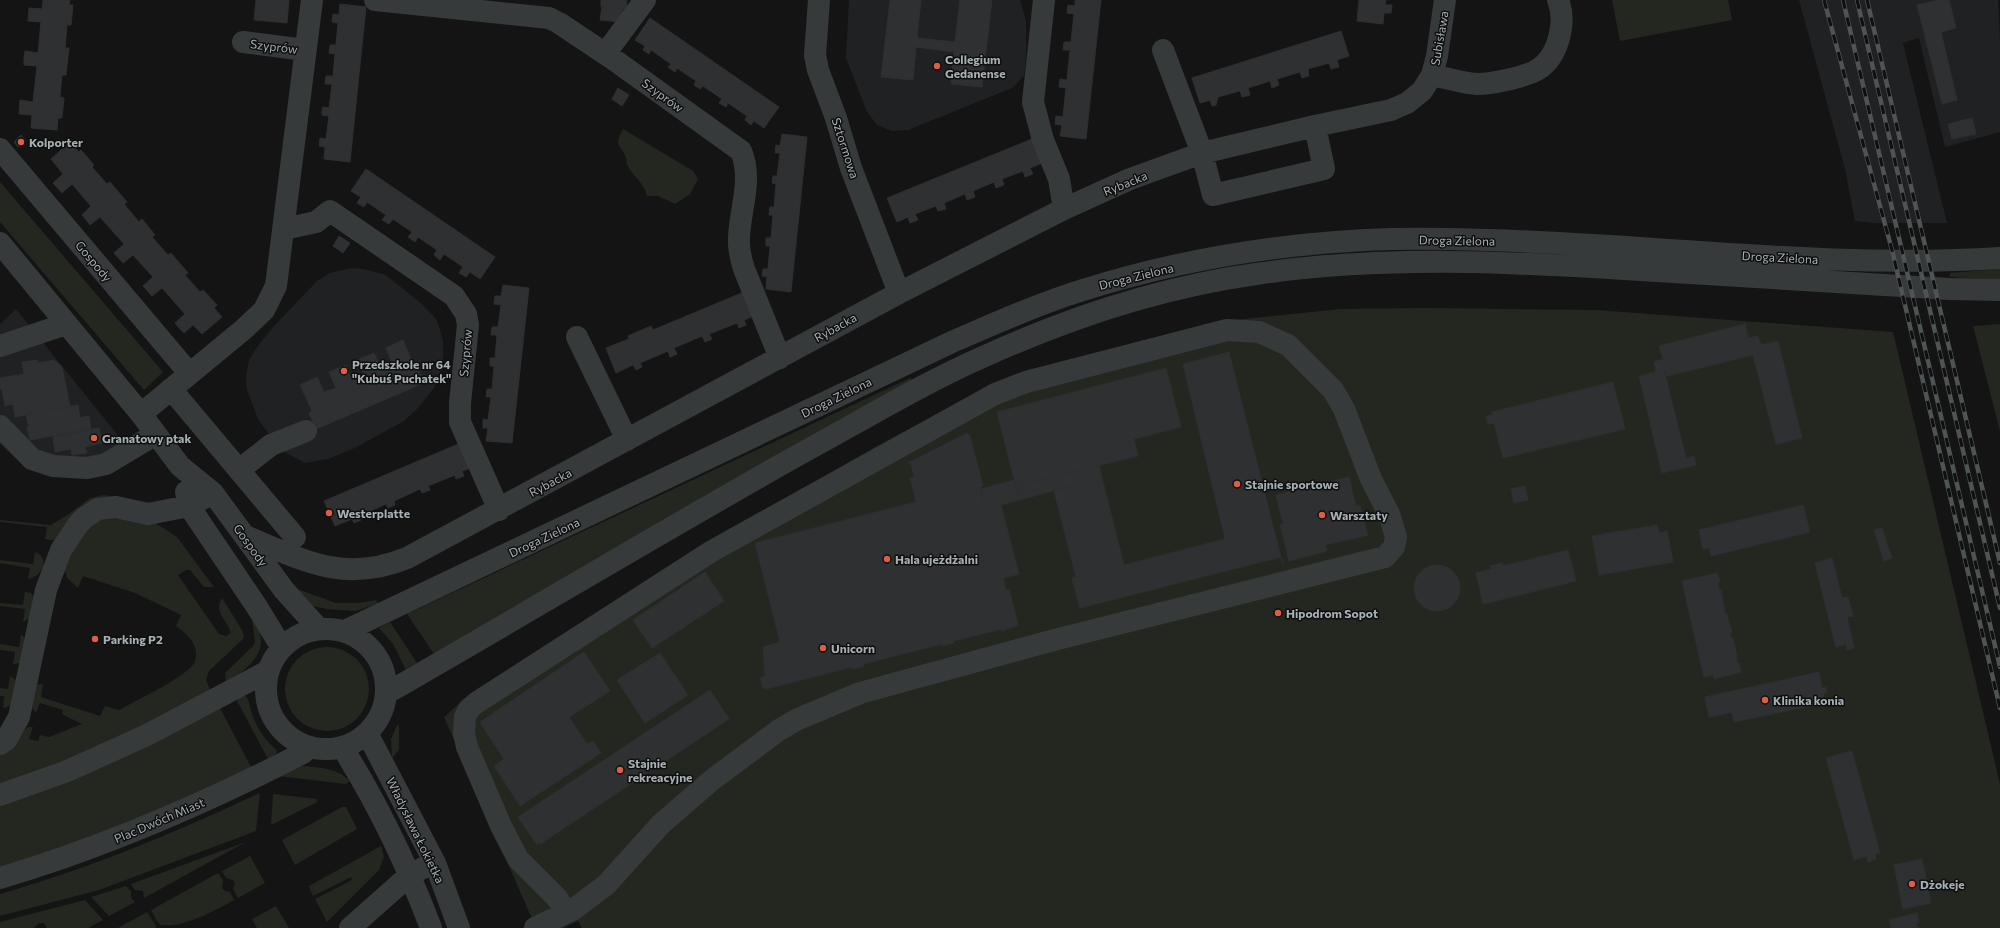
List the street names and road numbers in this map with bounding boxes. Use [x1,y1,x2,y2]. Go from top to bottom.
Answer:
street label: Subisława [1427,10,1451,66]
street label: Szyprów [250,36,299,56]
street label: Szyprów [640,75,687,115]
street label: Sztormowa [830,116,862,180]
street label: Rybacka [1101,168,1149,198]
street label: Droga Zielona [1419,232,1495,248]
street label: Gospody [73,238,115,284]
street label: Droga Zielona [1741,248,1819,266]
street label: Droga Zielona [1097,260,1175,292]
street label: Rybacka [811,310,859,344]
street label: Szyprów [456,328,474,377]
street label: Droga Zielona [799,374,873,420]
street label: Rybacka [526,465,574,499]
street label: Droga Zielona [506,515,582,559]
street label: Gospody [231,521,271,569]
street label: Władysława Łokietka [384,775,448,885]
street label: Plac Dwóch Miast [112,795,206,845]

